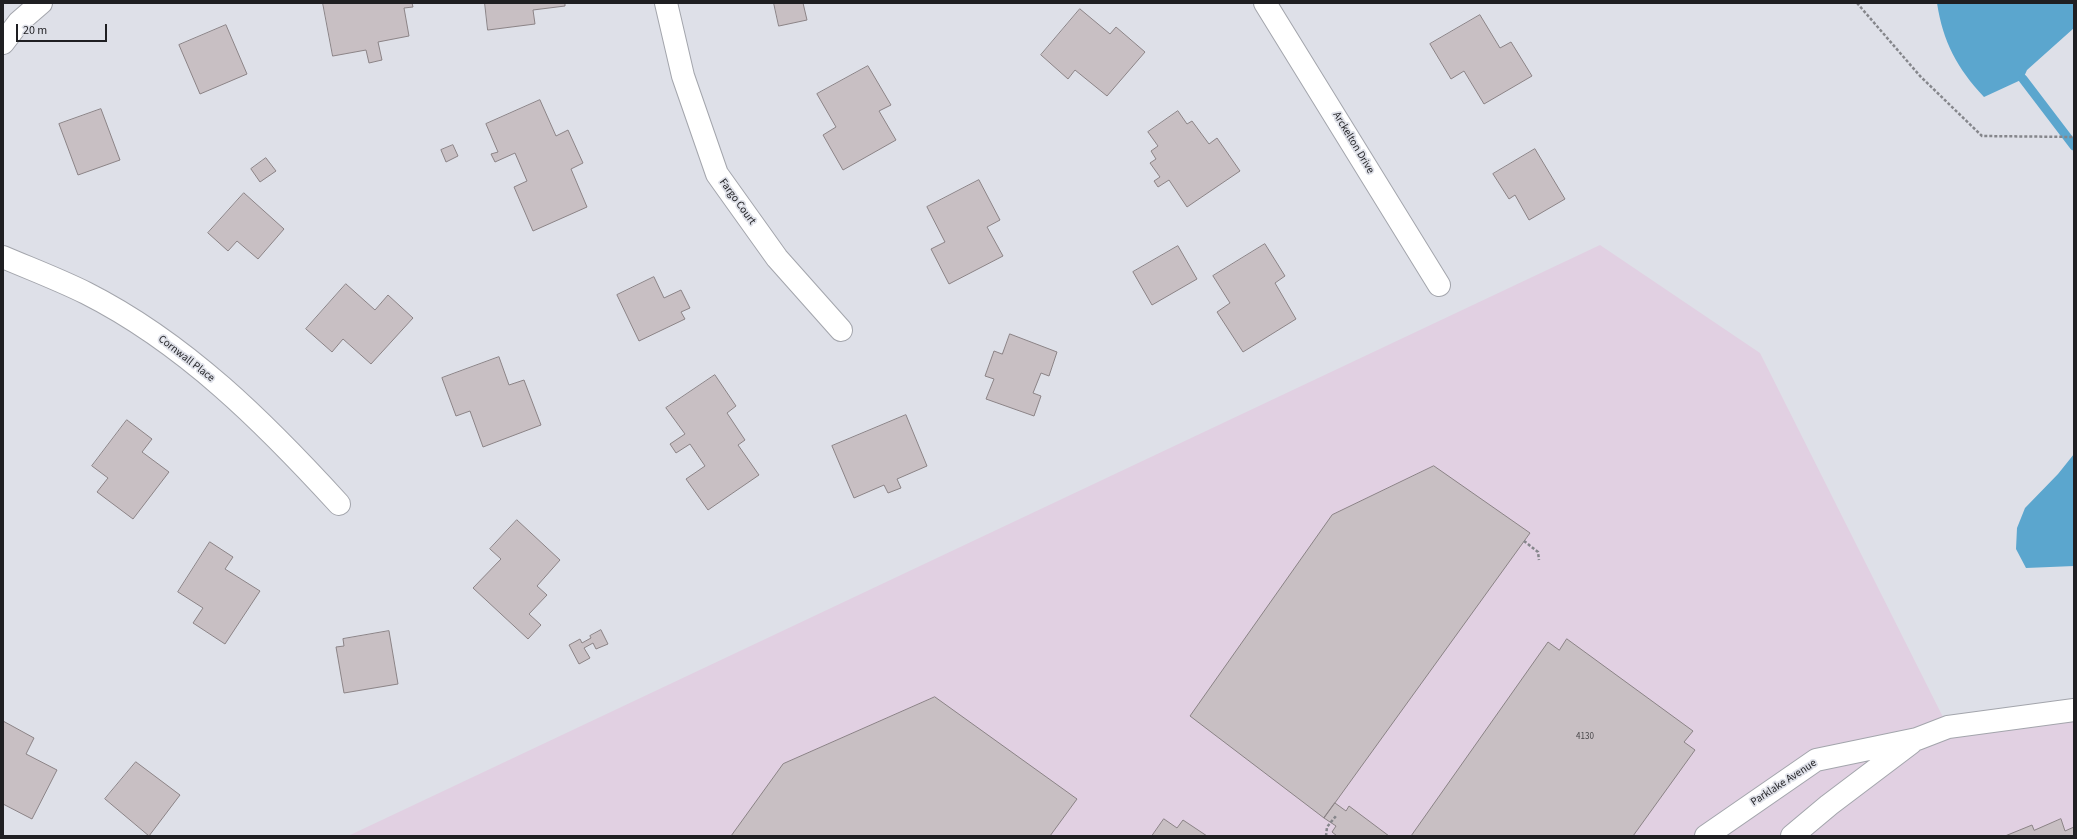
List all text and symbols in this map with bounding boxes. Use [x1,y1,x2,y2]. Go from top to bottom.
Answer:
scale bar [18,16,109,42]
text: 20 m [23,22,47,39]
street label: Arckelton Drive [1329,110,1377,176]
street label: Fargo Court [716,176,758,228]
street label: Cornwall Place [155,333,217,385]
house number: 4130 [1576,732,1594,742]
street label: Parklake Avenue [1749,757,1819,809]

